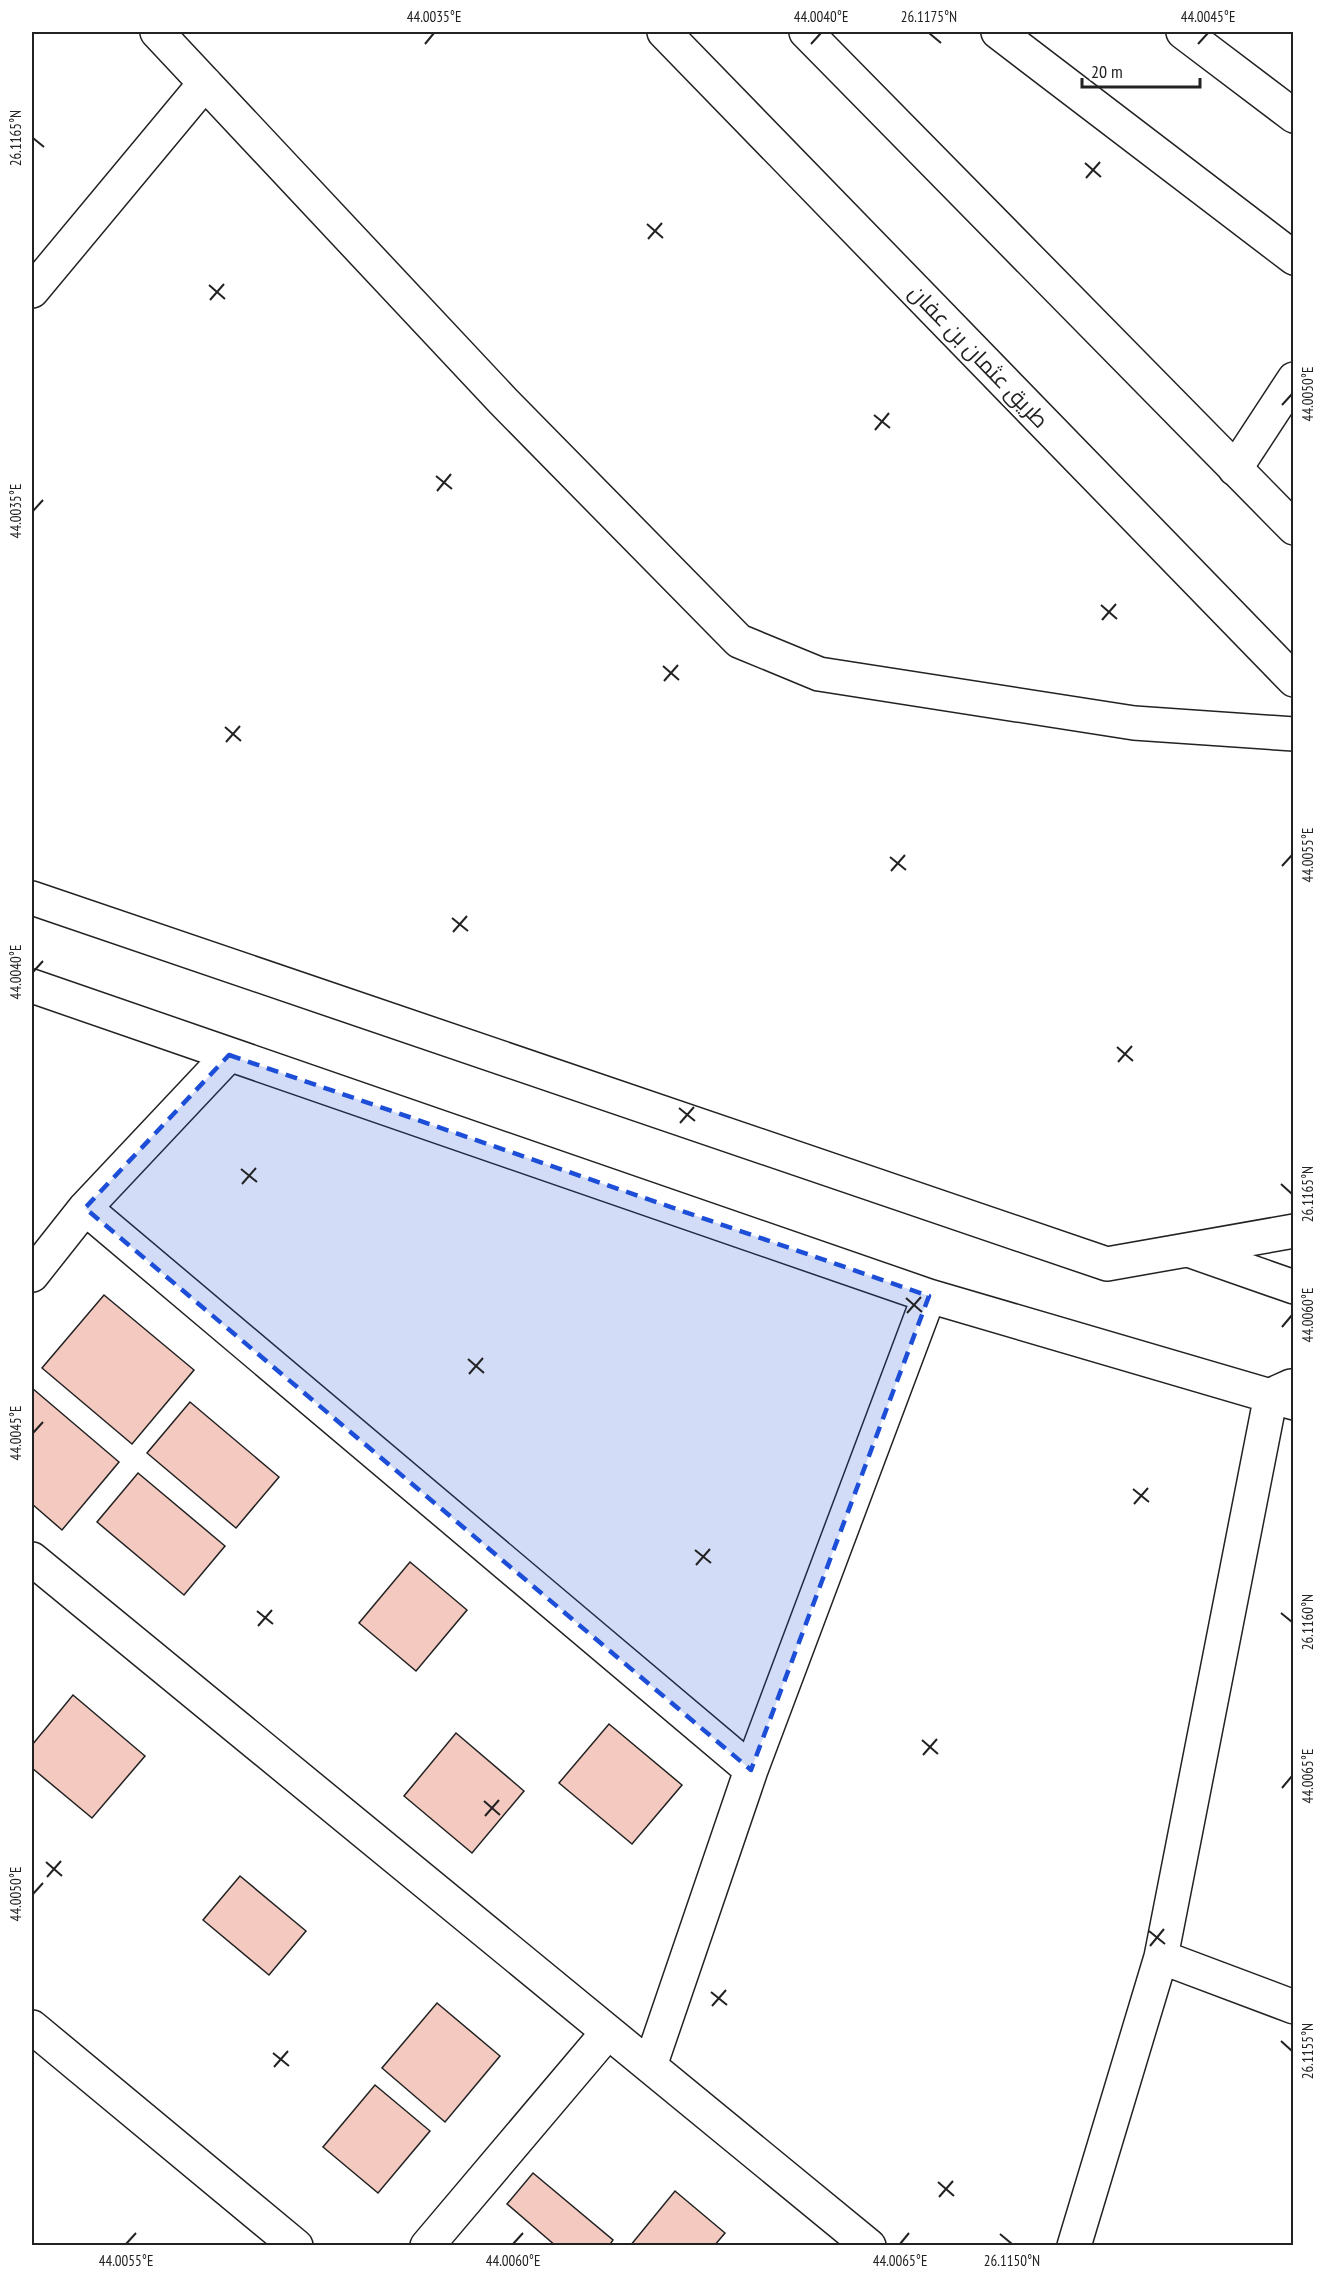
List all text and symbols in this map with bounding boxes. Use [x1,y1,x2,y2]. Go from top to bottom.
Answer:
text: 44.0035°E [407,7,461,26]
text: 44.0040°E [794,7,848,26]
text: 26.1175°N [901,7,957,26]
text: 44.0045°E [1181,7,1235,26]
scale bar [1082,51,1200,89]
text: 20 m [1091,60,1123,83]
text: 26.1165°N [6,110,25,166]
street label: طريق عثمان بن عفان [903,278,1055,434]
text: 44.0050°E [1298,367,1317,421]
text: 44.0035°E [6,484,25,538]
text: 44.0055°E [1298,828,1317,882]
text: 44.0040°E [6,945,25,999]
text: 26.1165°N [1298,1166,1317,1222]
text: 44.0060°E [1298,1288,1317,1342]
text: 44.0045°E [6,1406,25,1460]
text: 26.1160°N [1298,1594,1317,1650]
text: 44.0065°E [1298,1749,1317,1803]
text: 44.0050°E [6,1867,25,1921]
text: 26.1155°N [1298,2023,1317,2079]
text: 44.0055°E [99,2251,153,2270]
text: 44.0060°E [486,2251,540,2270]
text: 44.0065°E [873,2251,927,2270]
text: 26.1150°N [984,2251,1040,2270]

